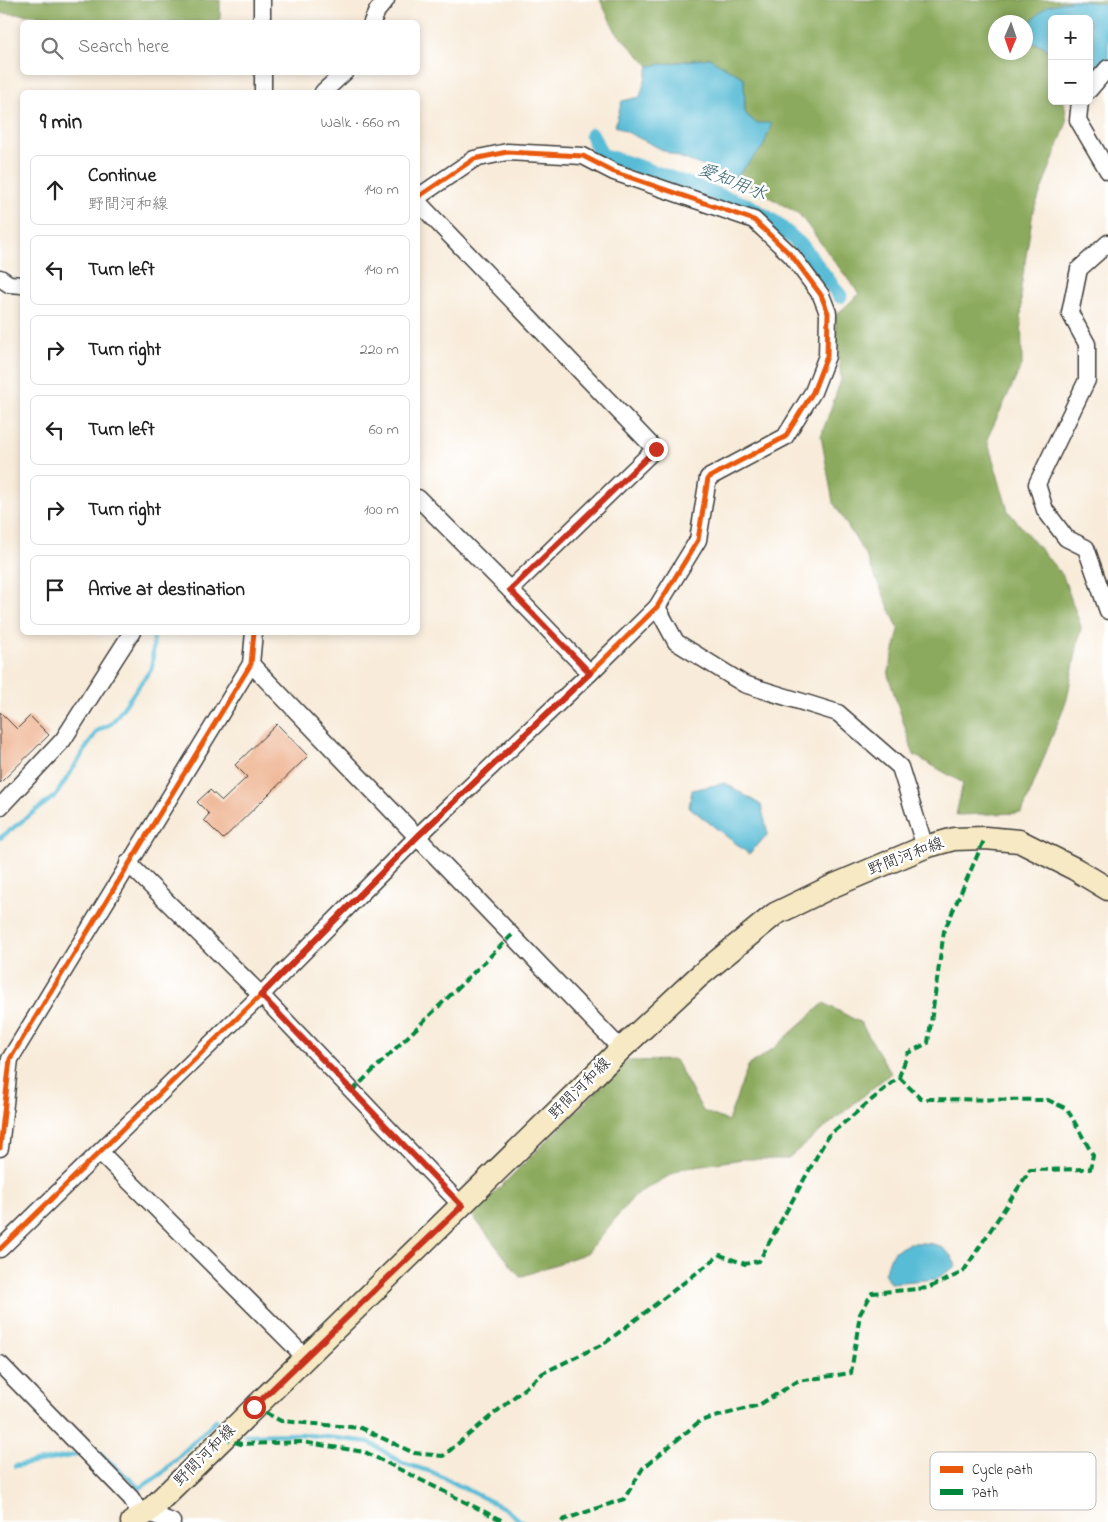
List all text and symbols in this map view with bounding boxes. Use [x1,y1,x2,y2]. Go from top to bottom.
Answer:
north arrow [988,15,1033,60]
map controls [1048,15,1093,105]
button: + [1048,15,1093,60]
search box [20,20,420,75]
icon: search [38,34,66,62]
text: Search here [78,34,169,61]
button: − [1048,60,1093,105]
text: 9 min [40,108,82,138]
text: Walk · 660 m [320,111,400,135]
water label: 愛知用水 [694,157,770,209]
text: Continue [88,163,156,190]
icon: ahead [41,176,69,204]
text: 140 m [364,178,399,202]
text: 野間河和線 [88,193,168,217]
icon: left [41,256,69,284]
text: Turn left [88,257,155,284]
text: 140 m [364,258,399,282]
icon: right [41,336,69,364]
text: Turn right [88,337,161,364]
text: 220 m [360,338,399,362]
icon: left [41,416,69,444]
text: Turn left [88,417,155,444]
text: 60 m [369,418,399,442]
route end [645,438,668,461]
icon: right [41,496,69,524]
text: Turn right [88,497,161,524]
text: 100 m [364,498,399,522]
icon: arrive [41,576,69,604]
text: Arrive at destination [88,577,245,604]
street label: 野間河和線 [864,831,948,883]
street label: 野間河和線 [543,1052,617,1126]
route start [243,1396,266,1419]
street label: 野間河和線 [168,1419,242,1493]
legend [930,1452,1096,1510]
text: Cycle path [972,1460,1033,1482]
text: Path [972,1483,998,1504]

